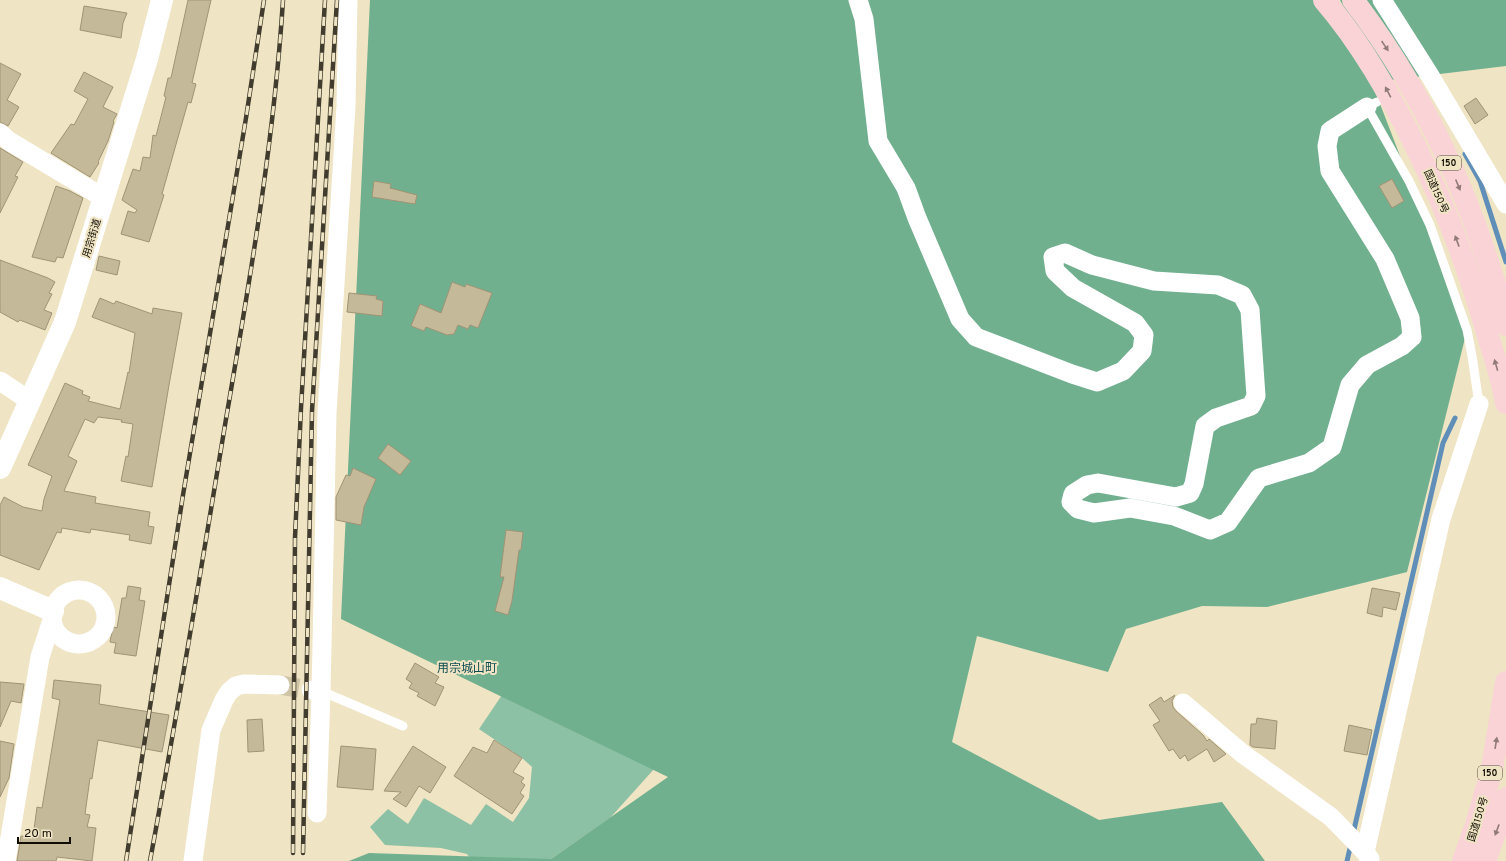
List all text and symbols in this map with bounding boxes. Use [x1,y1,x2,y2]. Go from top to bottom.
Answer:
one-way arrow [1381,41,1389,51]
one-way arrow [1384,86,1391,98]
road number: 150 [1437,156,1461,170]
street label: 国道150号 [1420,168,1451,215]
one-way arrow [1456,180,1462,192]
street label: 用宗街道 [80,217,104,259]
one-way arrow [1454,235,1460,247]
one-way arrow [1493,359,1499,371]
district label: 用宗城山町 [437,661,497,677]
one-way arrow [1493,737,1499,749]
road number: 150 [1478,766,1502,780]
street label: 国道150号 [1465,795,1491,843]
scale bar [18,819,70,845]
one-way arrow [1493,824,1499,836]
text: 20 m [24,826,52,842]

